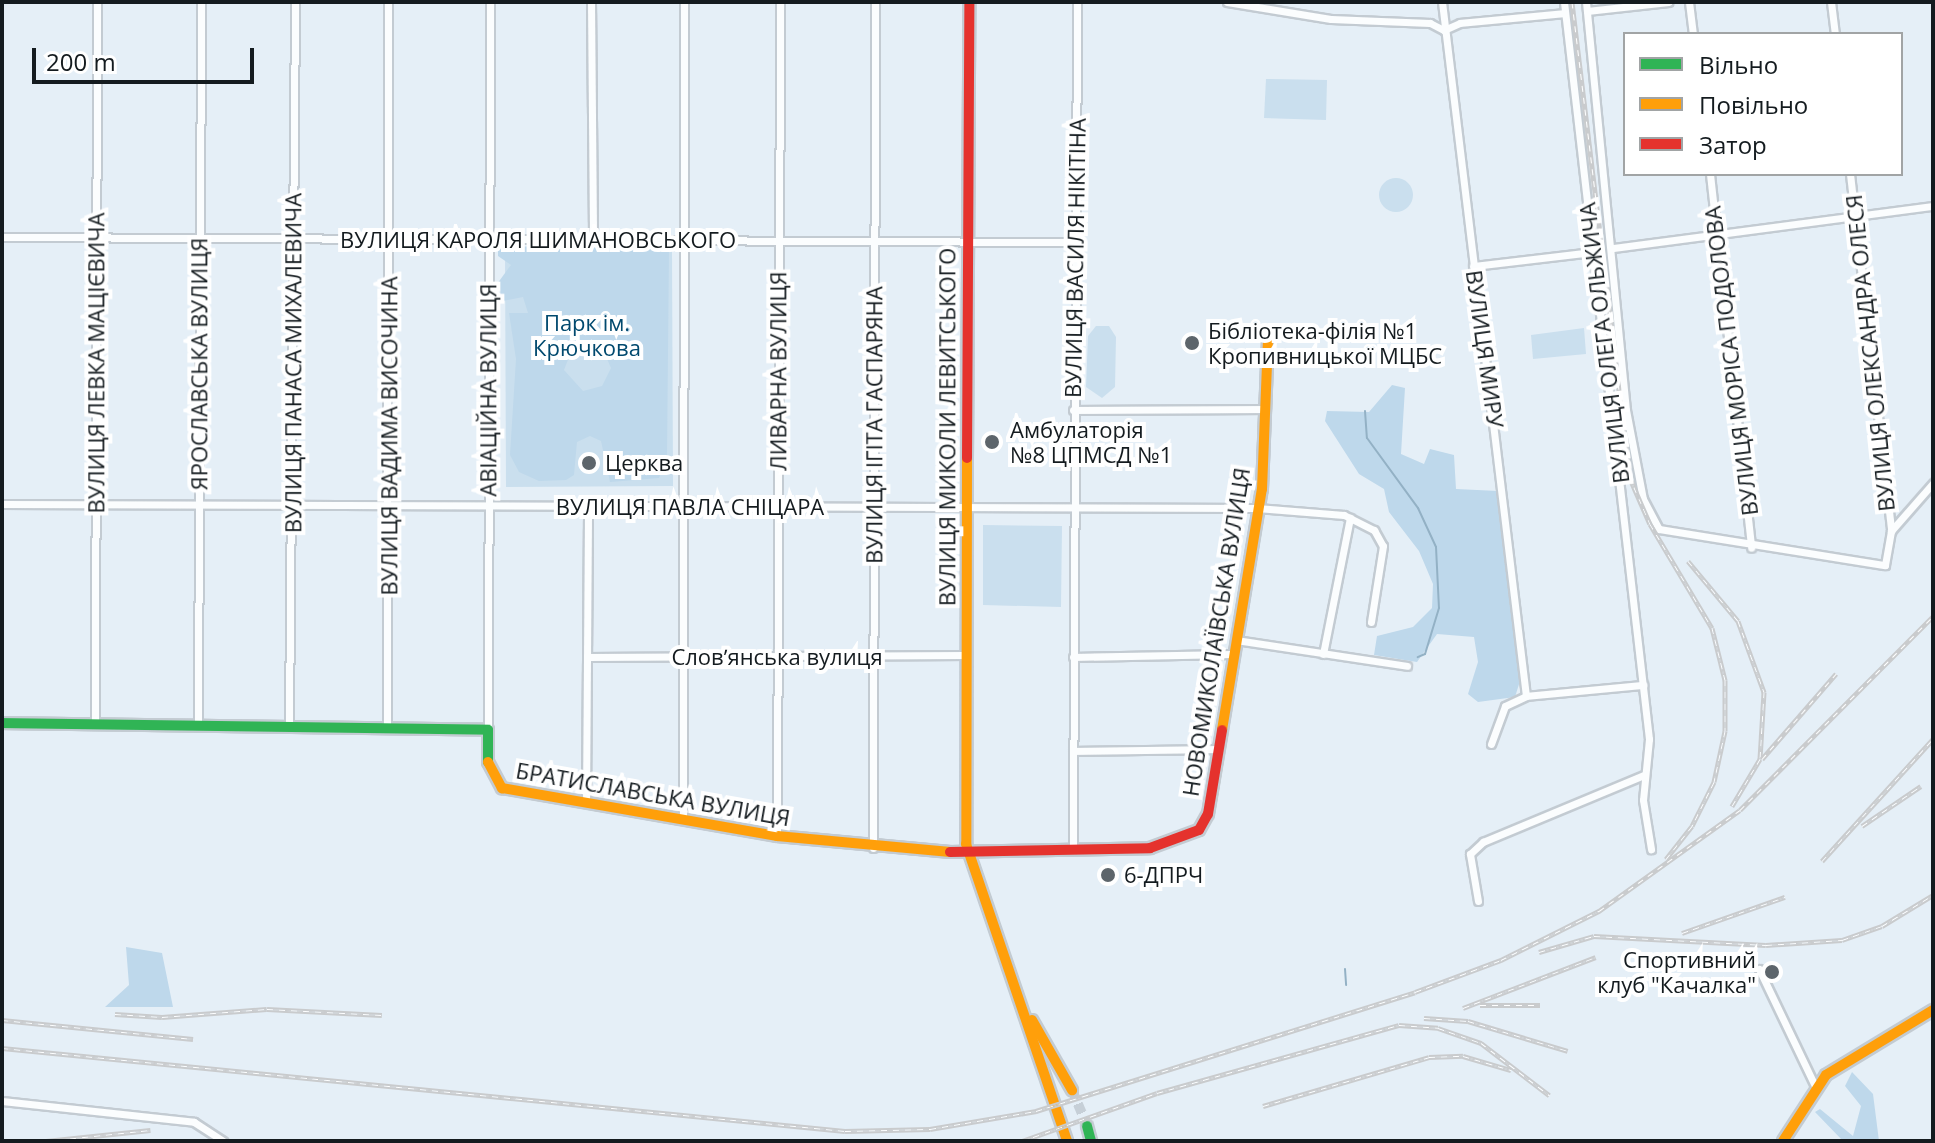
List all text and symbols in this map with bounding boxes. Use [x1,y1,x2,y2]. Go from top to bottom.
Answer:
scale bar [36,32,258,82]
legend [1623,32,1903,176]
text: 200 m [46,45,116,78]
text: Вільно [1699,48,1778,81]
text: Повільно [1699,88,1808,121]
street label: ВУЛИЦЯ ВАСИЛЯ НІКІТІНА [1059,118,1091,398]
text: Затор [1699,128,1767,161]
street label: ВУЛИЦЯ ПАНАСА МИХАЛЕВИЧА [280,193,306,533]
street label: ВУЛИЦЯ ОЛЕКСАНДРА ОЛЕСЯ [1840,193,1900,513]
street label: ВУЛИЦЯ ОЛЕГА ОЛЬЖИЧА [1574,201,1634,485]
street label: ВУЛИЦЯ МОРІСА ПОДОЛОВА [1699,205,1763,517]
street label: ВУЛИЦЯ ЛЕВКА МАЦІЄВИЧА [83,213,109,513]
street label: ВУЛИЦЯ КАРОЛЯ ШИМАНОВСЬКОГО [340,227,736,253]
street label: ЯРОСЛАВСЬКА ВУЛИЦЯ [186,238,212,490]
street label: ВУЛИЦЯ МИКОЛИ ЛЕВИТСЬКОГО [934,248,960,606]
street label: ВУЛИЦЯ МИРУ [1461,268,1509,430]
street label: ЛИВАРНА ВУЛИЦЯ [765,271,791,471]
street label: ВУЛИЦЯ ВАДИМА ВИСОЧИНА [376,276,402,596]
street label: АВІАЦІЙНА ВУЛИЦЯ [475,283,501,497]
street label: ВУЛИЦЯ ІГІТА ГАСПАРЯНА [861,286,887,564]
park label: Парк ім. Крючкова [533,309,641,360]
place label: Бібліотека-філія №1 Кропивницької МЦБС [1208,317,1442,368]
marker: Бібліотека-філія №1 Кропивницької МЦБС [1183,334,1201,352]
place label: Амбулаторія №8 ЦПМСД №1 [1010,416,1172,468]
marker: Амбулаторія №8 ЦПМСД №1 [981,431,1003,453]
place label: Церква [605,450,683,476]
marker: Церква [580,454,598,472]
street label: НОВОМИКОЛАЇВСЬКА ВУЛИЦЯ [1177,466,1255,798]
street label: ВУЛИЦЯ ПАВЛА СНІЦАРА [556,494,824,520]
street label: Словʼянська вулиця [671,644,883,670]
street label: БРАТИСЛАВСЬКА ВУЛИЦЯ [514,757,792,831]
place label: 6-ДПРЧ [1124,862,1203,888]
marker: 6-ДПРЧ [1099,866,1117,884]
place label: Спортивний клуб "Качалка" [1597,946,1756,998]
marker: Спортивний клуб "Качалка" [1763,963,1781,981]

